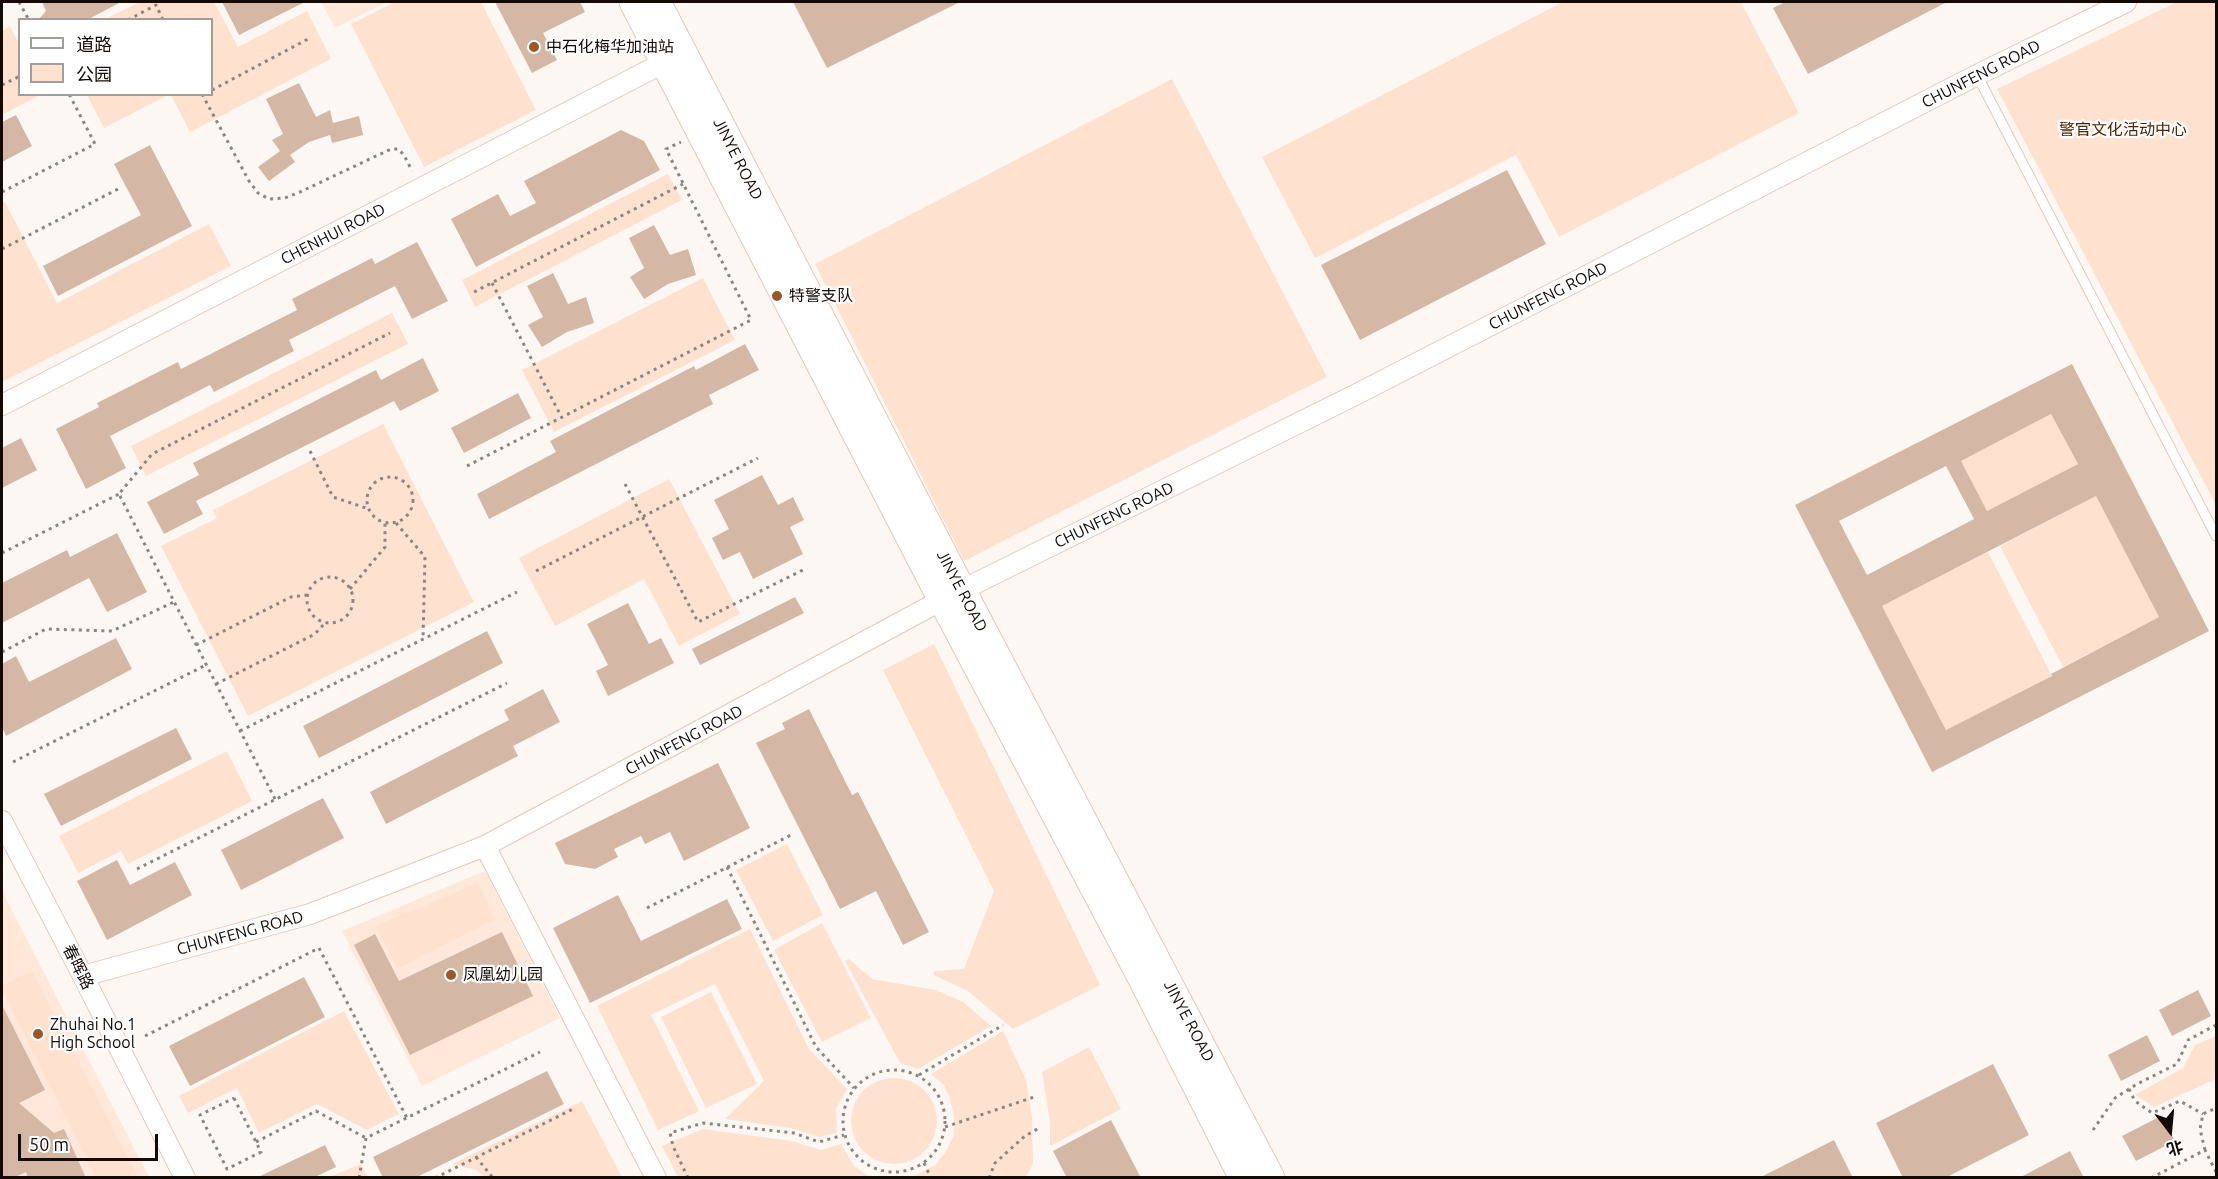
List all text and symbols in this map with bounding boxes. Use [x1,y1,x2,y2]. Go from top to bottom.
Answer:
legend [18,18,213,96]
text: 道路 [76,34,112,54]
street label: CHUNFENG ROAD [1919,36,2043,112]
place label: 中石化梅华加油站 [546,37,674,57]
marker: 中石化梅华加油站 [527,40,541,54]
text: 公园 [76,64,112,84]
street label: JINYE ROAD [709,115,767,203]
park label: 警官文化活动中心 [2059,120,2187,140]
street label: CHENHUI ROAD [277,199,389,269]
street label: CHUNFENG ROAD [1486,258,1610,334]
place label: 特警支队 [789,286,853,306]
marker: 特警支队 [770,289,784,303]
street label: CHUNFENG ROAD [1051,478,1177,552]
street label: JINYE ROAD [933,547,991,635]
street label: CHUNFENG ROAD [622,701,746,779]
street label: CHUNFENG ROAD [175,907,305,959]
street label: 春晖路 [59,941,97,993]
place label: 凤凰幼儿园 [463,965,543,985]
marker: 凤凰幼儿园 [444,968,458,982]
street label: JINYE ROAD [1160,977,1218,1065]
place label: Zhuhai No.1 High School [50,1015,136,1053]
marker: Zhuhai No.1 High School [31,1027,45,1041]
north arrow [2140,1101,2200,1161]
scale bar [21,1122,160,1160]
text: 50 m [29,1134,69,1154]
text: 北 [2165,1137,2185,1159]

